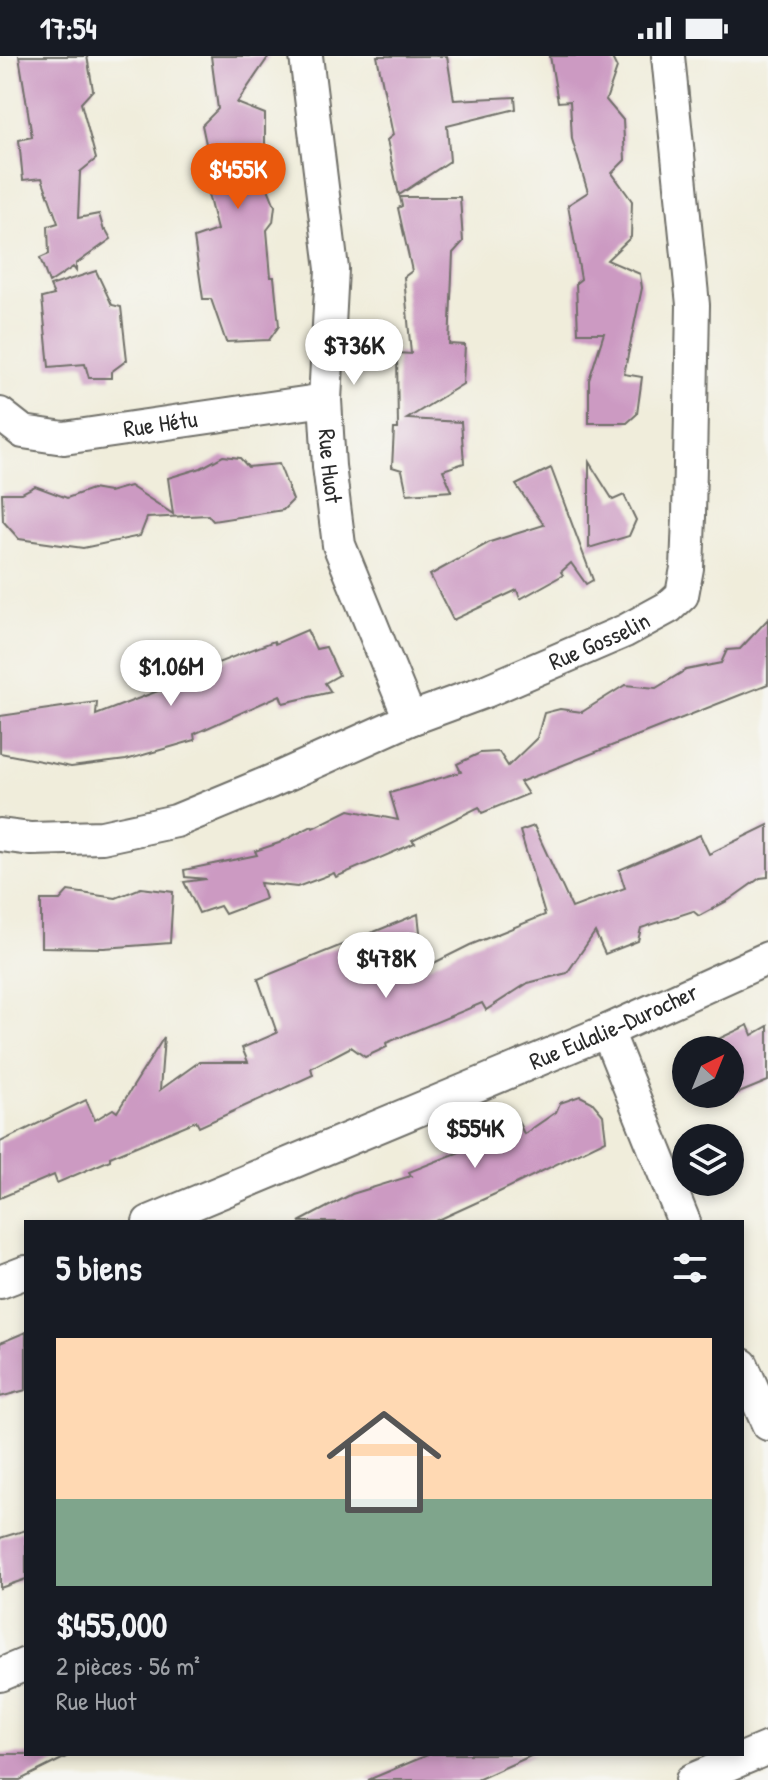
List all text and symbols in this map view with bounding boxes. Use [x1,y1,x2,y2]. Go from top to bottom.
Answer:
text: 17:54 [40,8,97,48]
pin: $455K [182,143,294,211]
text: $455K [209,151,267,186]
pin: $736K [298,319,410,387]
text: $736K [323,327,385,362]
street label: Rue Hétu [121,402,200,444]
street label: Rue Huot [312,428,351,506]
street label: Rue Gosselin [543,604,655,677]
pin: $1.06M [106,640,236,708]
text: $1.06M [138,648,204,683]
pin: $478K [330,932,442,1000]
text: $478K [356,940,416,975]
street label: Rue Eulalie-Durocher [524,975,703,1077]
north arrow [672,1036,744,1108]
map controls [672,1036,744,1196]
pin: $554K [419,1102,531,1170]
text: $554K [446,1110,504,1145]
button: layers [672,1124,744,1196]
text: 5 biens [56,1245,142,1291]
icon: filters [668,1246,712,1290]
icon: home [312,1390,456,1534]
text: $455,000 [56,1602,167,1648]
text: 2 pièces · 56 m² [56,1648,200,1683]
text: Rue Huot [56,1683,137,1718]

